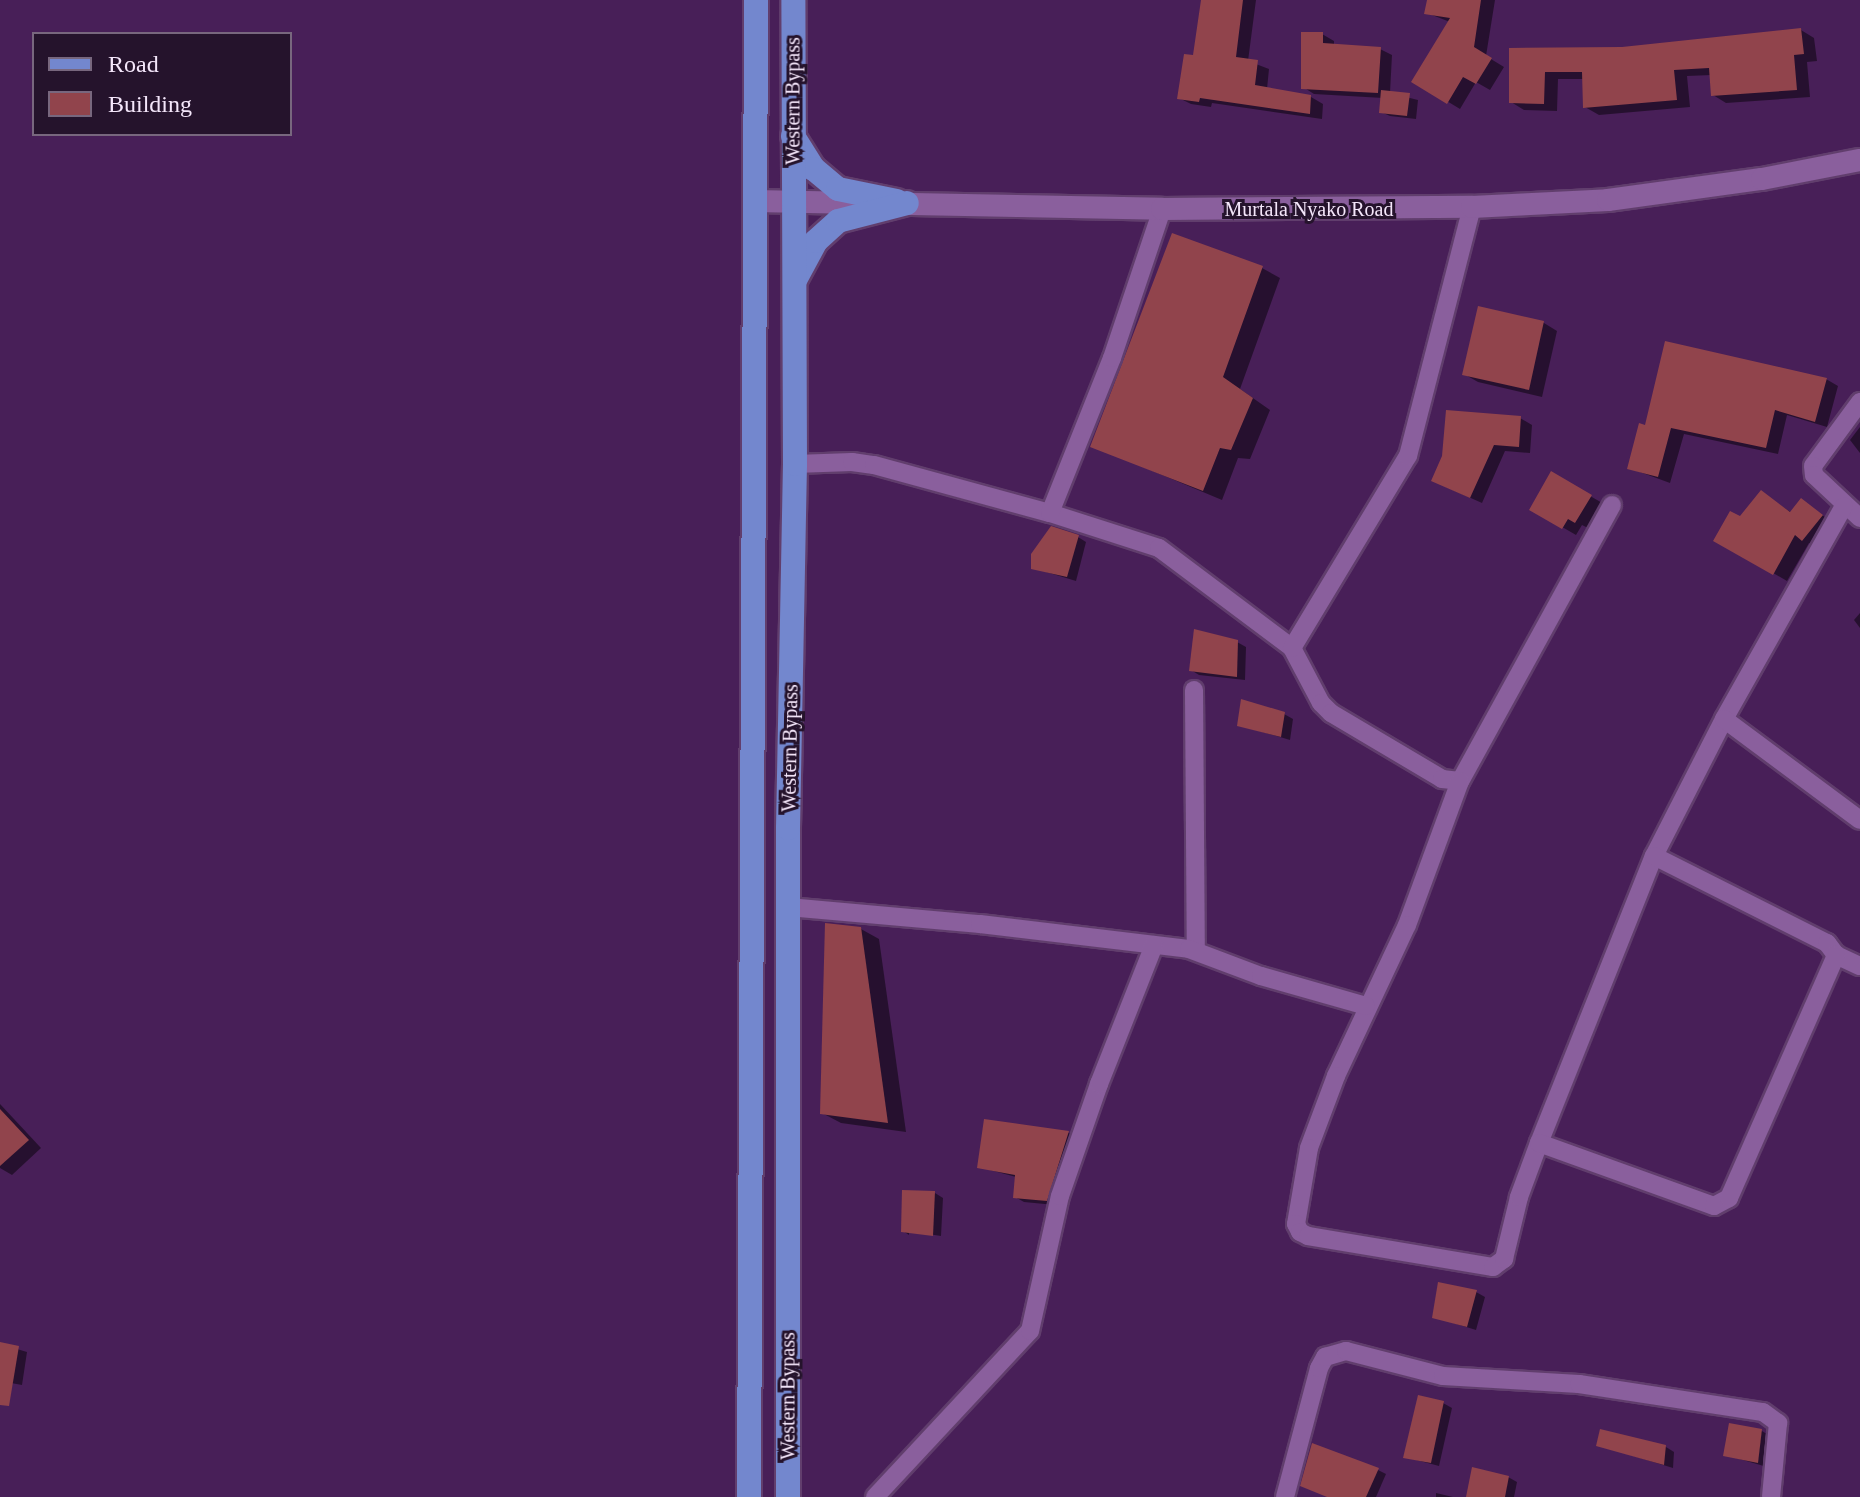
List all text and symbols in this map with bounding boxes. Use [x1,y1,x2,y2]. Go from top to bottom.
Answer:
legend [32,32,292,136]
street label: Western Bypass [781,37,805,165]
text: Road [108,51,159,77]
text: Building [108,91,192,117]
street label: Murtala Nyako Road [1225,197,1393,221]
street label: Western Bypass [777,684,803,812]
street label: Western Bypass [776,1332,800,1460]

